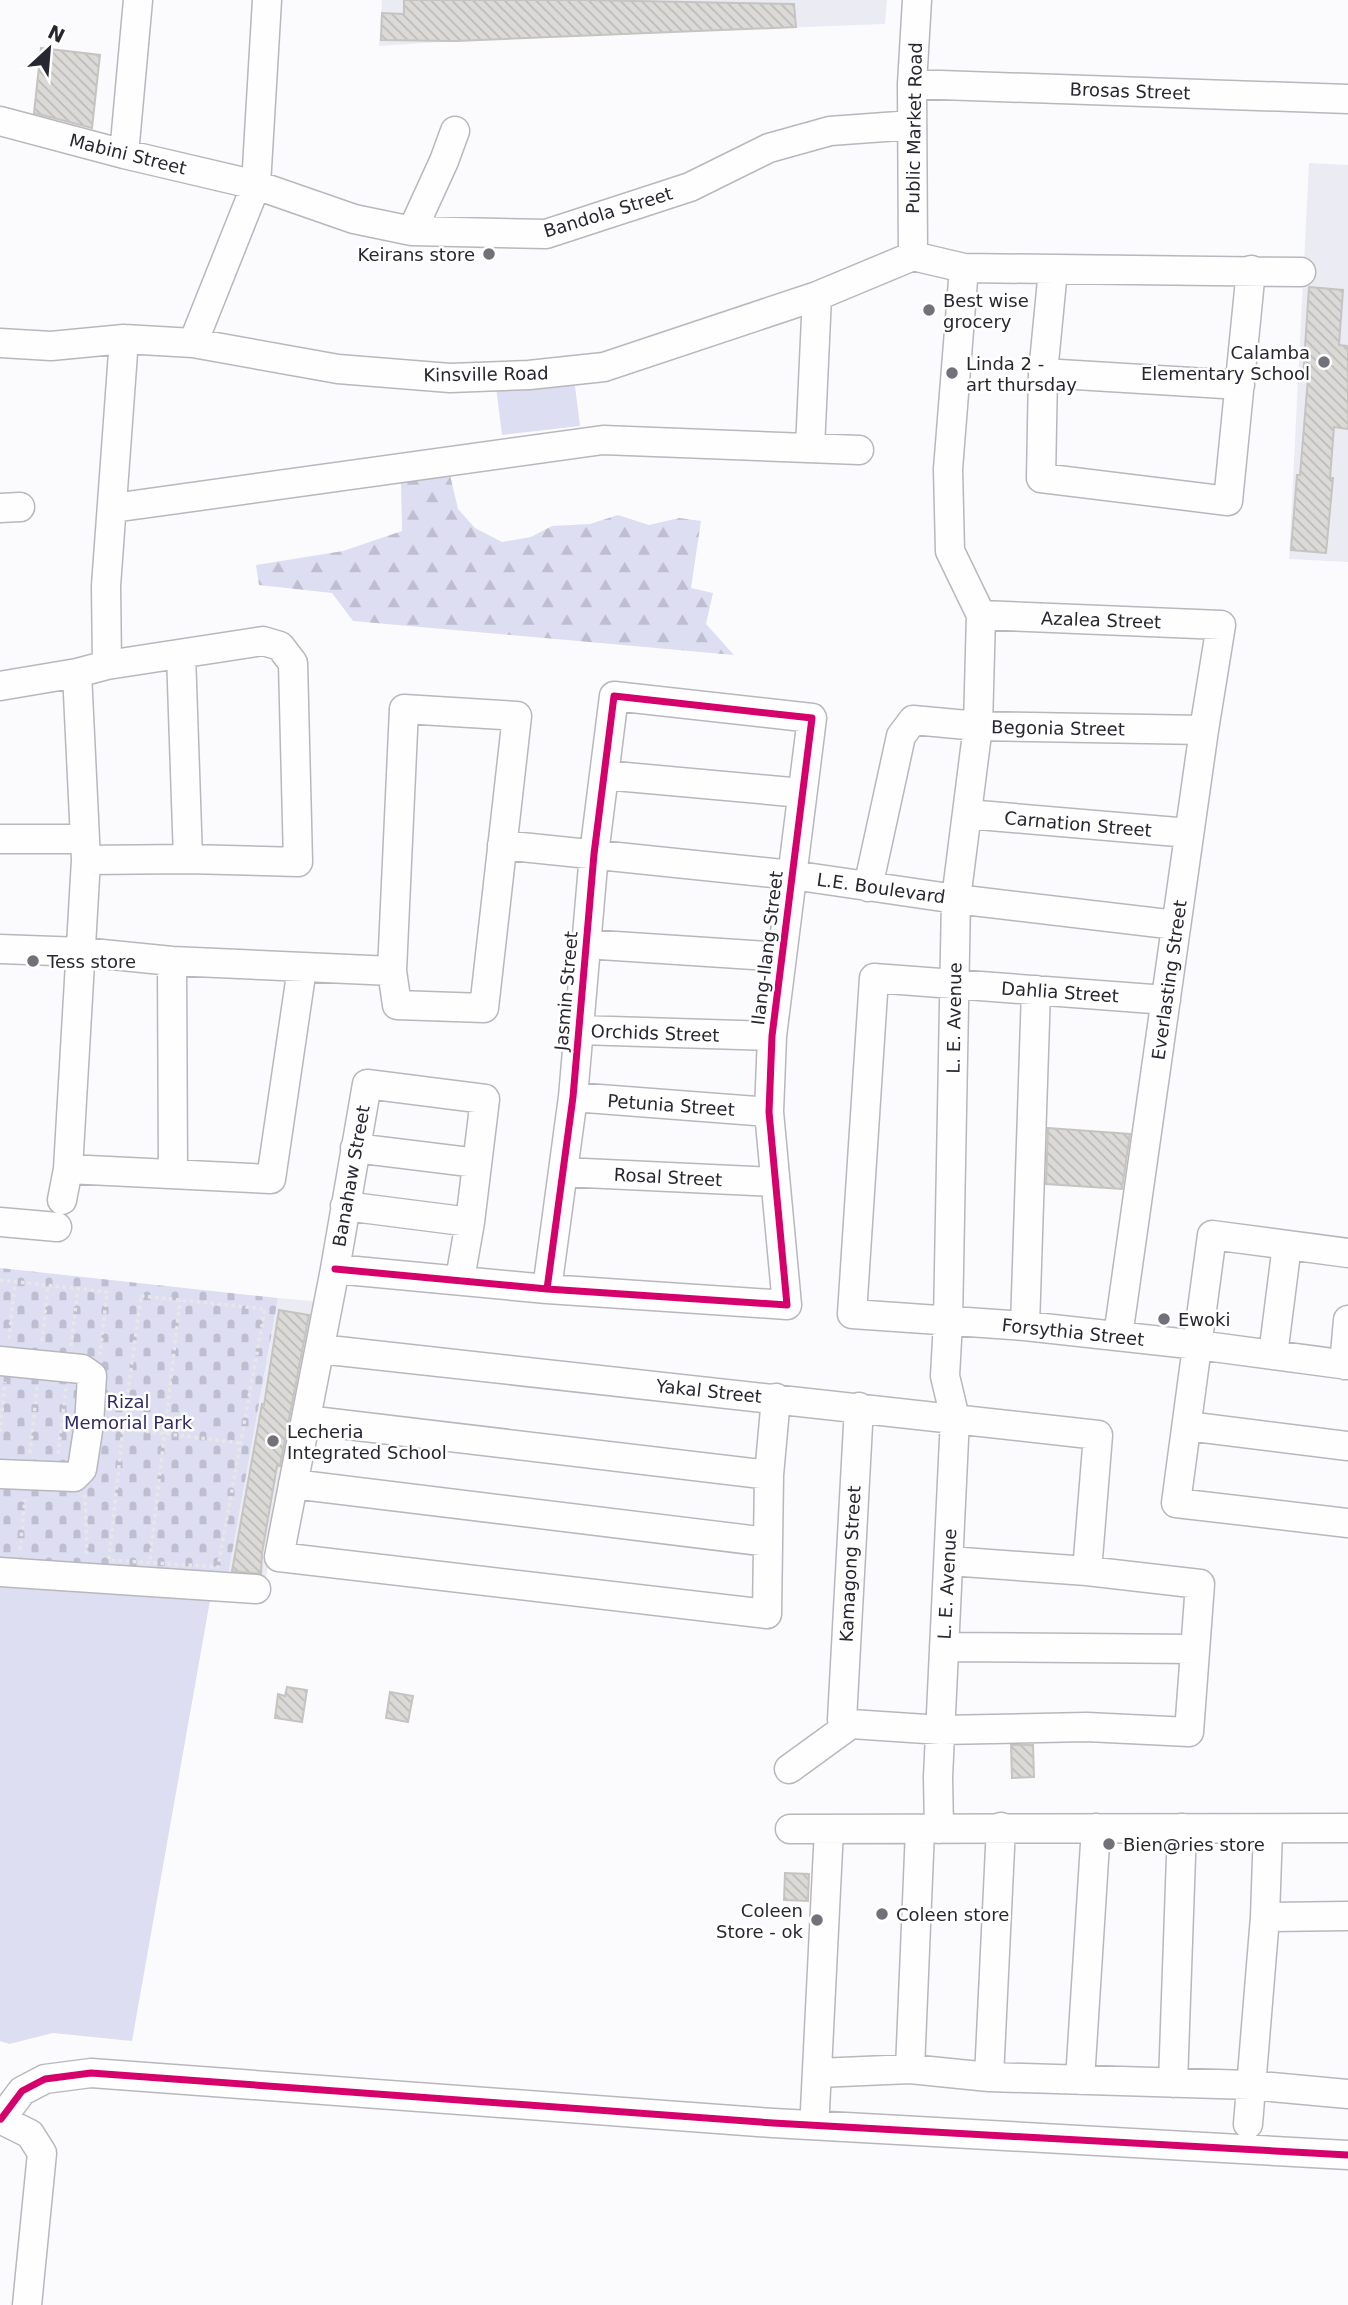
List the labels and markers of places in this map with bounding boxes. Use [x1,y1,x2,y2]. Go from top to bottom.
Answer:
place label: Keirans store [358,244,475,265]
marker: Keirans store [481,246,497,262]
place label: Best wise grocery [943,290,1029,332]
marker: Best wise grocery [921,302,937,318]
place label: Calamba Elementary School [1141,342,1310,384]
place label: Linda 2 - art thursday [966,353,1077,395]
marker: Calamba Elementary School [1316,354,1332,370]
marker: Linda 2 - art thursday [944,365,960,381]
place label: Tess store [46,951,136,972]
marker: Tess store [25,953,41,969]
place label: Ewoki [1178,1309,1231,1330]
marker: Ewoki [1156,1311,1172,1327]
place label: Lecheria Integrated School [287,1421,447,1463]
marker: Lecheria Integrated School [265,1433,281,1449]
place label: Bien@ries store [1123,1834,1265,1855]
marker: Bien@ries store [1101,1836,1117,1852]
place label: Coleen Store - ok [716,1900,804,1942]
place label: Coleen store [896,1904,1009,1925]
marker: Coleen store [874,1906,890,1922]
marker: Coleen Store - ok [809,1912,825,1928]

